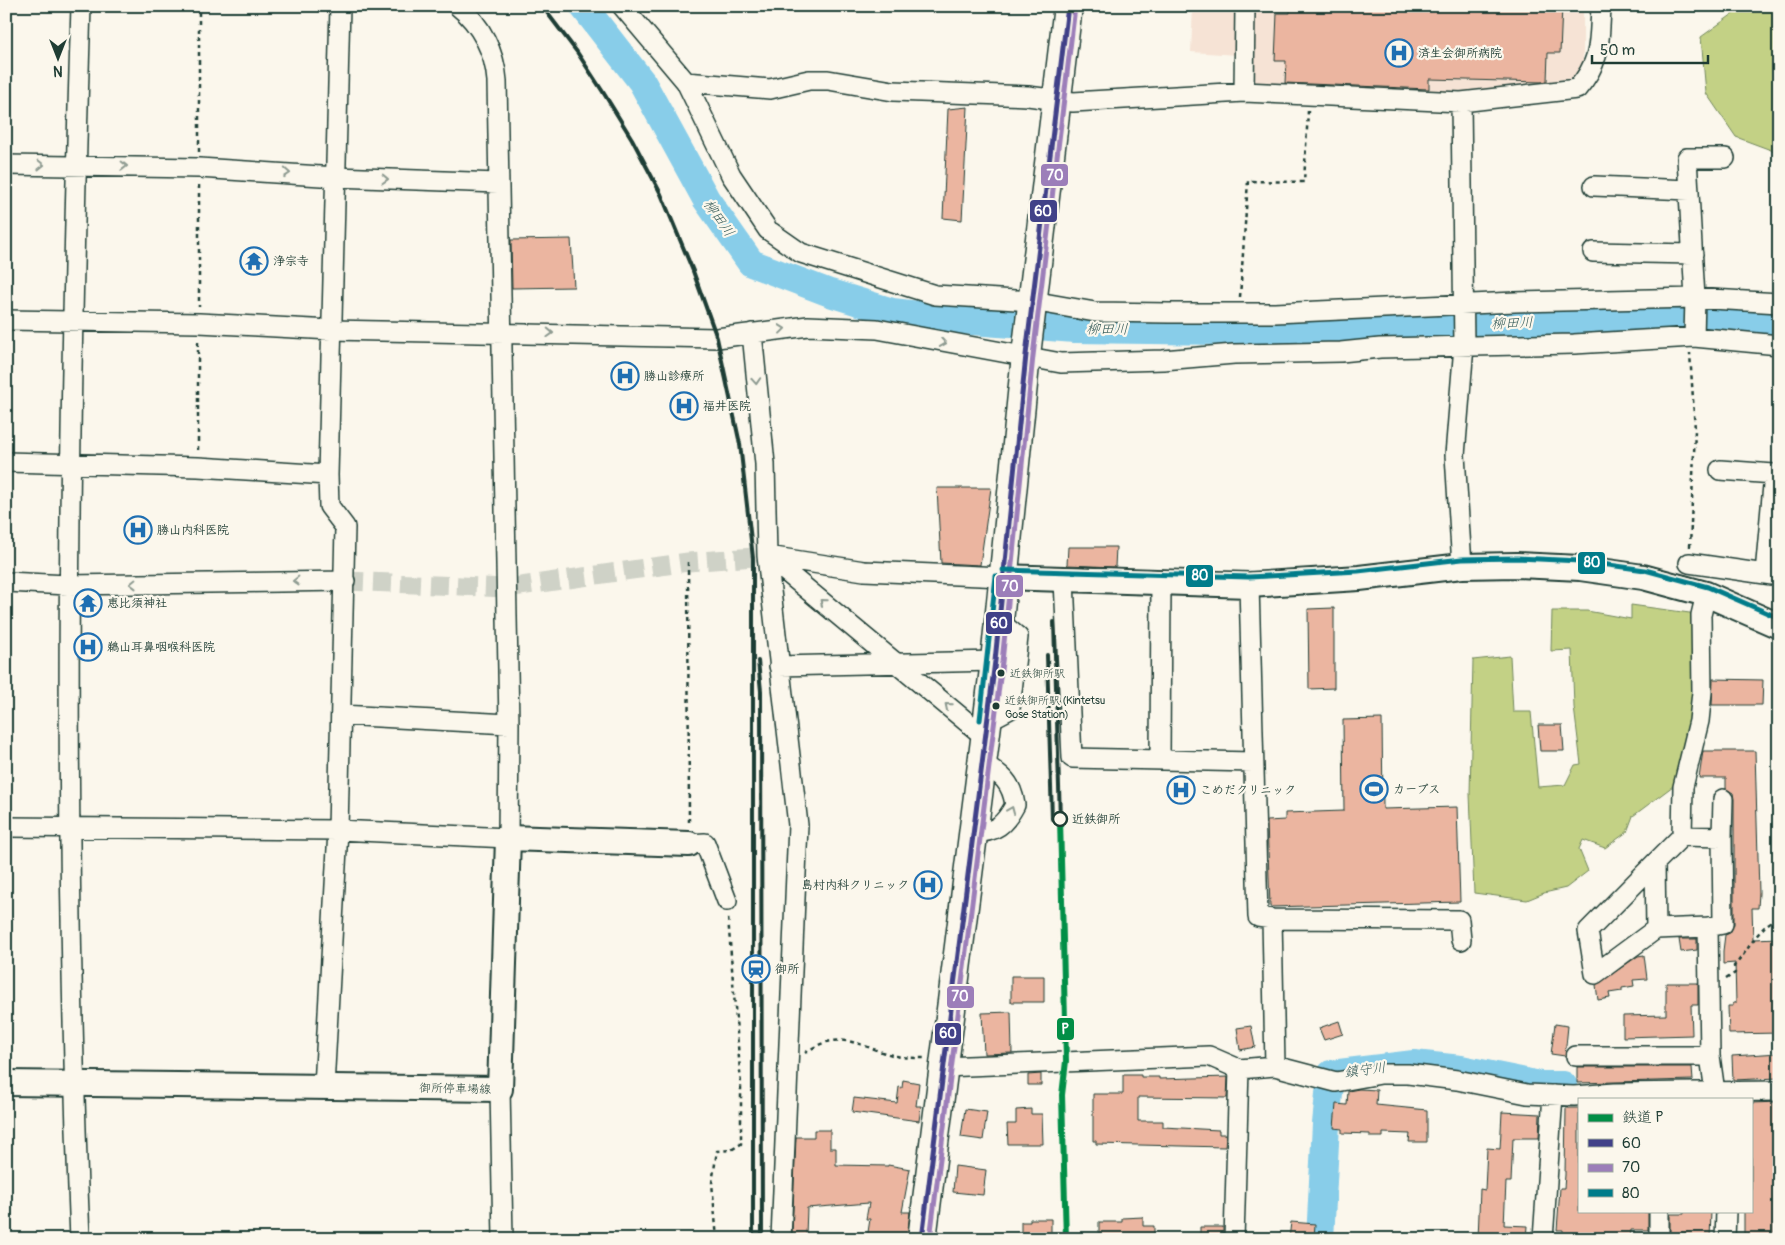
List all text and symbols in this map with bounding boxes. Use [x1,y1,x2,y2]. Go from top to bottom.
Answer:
north arrow [32,32,82,82]
scale bar [1592,32,1709,64]
hospital icon: 済生会御所病院 [1384,38,1414,68]
text: 50 m [1600,41,1635,60]
place label: 済生会御所病院 [1418,46,1502,61]
text: N [53,62,63,79]
one-way arrow [38,160,45,170]
one-way arrow [121,161,129,172]
line badge: 70 [1040,163,1069,187]
text: 70 [1047,167,1064,184]
one-way arrow [283,168,291,179]
one-way arrow [381,173,389,184]
water label: 柳田川 [700,196,738,240]
line badge: 60 [1029,199,1058,223]
text: 60 [1034,203,1052,220]
temple icon: 浄宗寺 [239,246,269,276]
place label: 浄宗寺 [273,254,309,269]
water label: 柳田川 [1491,314,1533,332]
water label: 柳田川 [1086,320,1128,338]
one-way arrow [779,324,787,335]
one-way arrow [546,328,554,338]
one-way arrow [939,337,948,347]
hospital icon: 勝山診療所 [610,361,640,391]
place label: 勝山診療所 [644,369,705,384]
one-way arrow [750,378,761,386]
hospital icon: 福井医院 [669,391,699,421]
place label: 福井医院 [703,399,751,414]
hospital icon: 勝山内科医院 [123,515,153,545]
place label: 勝山内科医院 [157,523,229,538]
line badge: 80 [1577,551,1606,575]
text: 80 [1584,554,1601,571]
line badge: 80 [1185,564,1214,588]
text: 80 [1192,567,1209,584]
line badge: 70 [995,574,1024,598]
one-way arrow [292,576,300,587]
text: 70 [1002,578,1019,595]
one-way arrow [129,579,137,589]
temple icon: 恵比須神社 [73,588,103,618]
place label: 恵比須神社 [107,596,167,611]
one-way arrow [819,599,828,608]
line badge: 60 [985,611,1013,635]
text: 60 [990,615,1008,632]
hospital icon: 鵜山耳鼻咽喉科医院 [73,632,103,662]
place label: 鵜山耳鼻咽喉科医院 [107,640,215,655]
place label: 近鉄御所駅 [1010,667,1065,680]
marker: 近鉄御所駅 [996,668,1006,678]
place label: 近鉄御所駅 (Kintetsu Gose Station) [1005,694,1105,721]
marker: 近鉄御所駅 (Kintetsu Gose Station) [991,701,1001,711]
one-way arrow [944,703,953,712]
sports icon: カーブス [1359,774,1389,804]
hospital icon: こめだクリニック [1166,775,1196,805]
place label: カーブス [1393,782,1440,797]
place label: こめだクリニック [1200,783,1296,798]
one-way arrow [1005,807,1015,815]
marker: 近鉄御所 [1052,811,1068,827]
place label: 近鉄御所 [1072,812,1121,827]
hospital icon: 島村内科クリニック [913,870,943,900]
place label: 島村内科クリニック [801,878,909,893]
station icon: 御所 [741,954,771,984]
place label: 御所 [775,962,800,977]
line badge: 70 [946,985,975,1009]
text: 70 [952,988,969,1005]
line badge: P [1056,1017,1075,1041]
text: P [1061,1021,1069,1038]
line badge: 60 [934,1022,962,1046]
text: 60 [939,1025,957,1042]
water label: 鎮守川 [1343,1059,1387,1081]
street label: 御所停車場線 [419,1081,491,1097]
legend [1578,1098,1752,1212]
text: 鉄道 P [1622,1108,1664,1127]
text: 60 [1622,1134,1641,1153]
text: 70 [1622,1158,1640,1177]
text: 80 [1622,1184,1640,1203]

